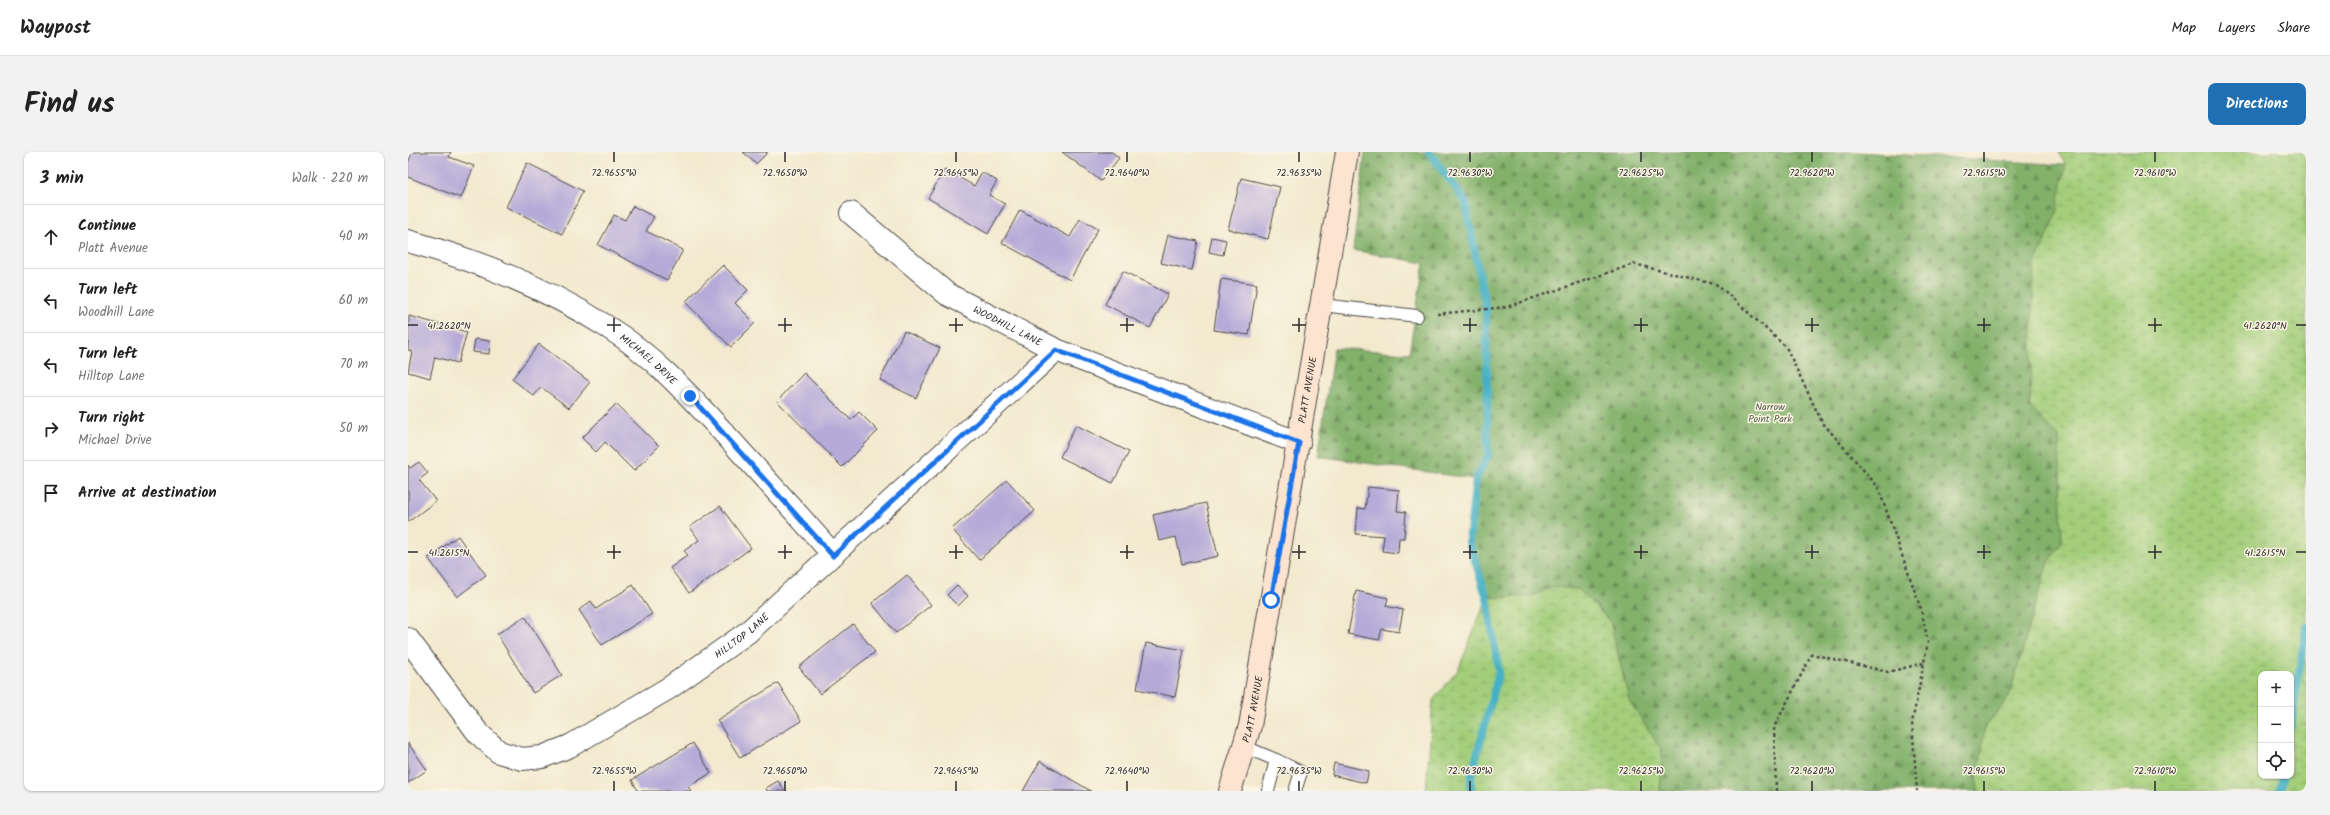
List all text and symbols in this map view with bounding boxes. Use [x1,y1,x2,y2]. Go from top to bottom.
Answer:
text: Waypost [20,13,91,43]
text: Map [2172,17,2196,39]
text: Layers [2218,17,2256,39]
text: Share [2278,17,2310,39]
text: Find us [24,82,115,127]
button: Directions [2208,83,2306,125]
text: 3 min [40,165,84,192]
text: 72.9655°W [591,165,637,181]
text: 72.9650°W [763,165,808,181]
text: 72.9645°W [933,165,979,181]
text: 72.9640°W [1105,165,1150,181]
text: 72.9635°W [1276,165,1322,181]
text: 72.9630°W [1447,165,1493,181]
text: 72.9625°W [1618,165,1664,181]
text: 72.9620°W [1789,165,1835,181]
text: 72.9615°W [1963,165,2006,181]
text: 72.9610°W [2134,165,2176,181]
text: Walk · 220 m [292,168,368,189]
text: Continue [78,214,136,238]
icon: ahead [40,226,62,248]
text: 40 m [339,226,368,247]
text: Platt Avenue [78,238,148,259]
text: Turn left [78,278,138,302]
icon: left [40,290,62,312]
text: 60 m [339,290,368,311]
text: Woodhill Lane [78,302,154,323]
street label: WOODHILL LANE [970,302,1046,351]
text: 41.2620°N [427,318,471,334]
text: 41.2620°N [2243,318,2287,334]
street label: MICHAEL DRIVE [616,330,681,389]
text: Turn left [78,342,138,366]
icon: left [40,354,62,376]
text: 70 m [340,354,368,375]
street label: PLATT AVENUE [1294,354,1322,425]
text: Hilltop Lane [78,366,145,387]
route end [681,387,699,405]
park label: Narrow Point Park [1748,399,1792,427]
text: Turn right [78,406,145,430]
icon: right [40,418,62,440]
text: 50 m [339,418,368,439]
text: Michael Drive [78,430,152,451]
text: Arrive at destination [78,481,217,505]
icon: arrive [40,482,62,504]
text: 41.2615°N [428,545,470,561]
text: 41.2615°N [2244,545,2286,561]
route start [1262,591,1280,609]
street label: HILLTOP LANE [711,609,774,663]
map controls [2258,671,2294,779]
button: + [2258,671,2294,707]
street label: PLATT AVENUE [1238,674,1268,745]
button: − [2258,707,2294,743]
button: locate [2258,743,2294,779]
text: 72.9655°W [591,763,637,779]
text: 72.9650°W [763,763,808,779]
text: 72.9645°W [933,763,979,779]
text: 72.9640°W [1105,763,1150,779]
text: 72.9635°W [1276,763,1322,779]
text: 72.9630°W [1447,763,1493,779]
text: 72.9625°W [1618,763,1664,779]
text: 72.9620°W [1789,763,1835,779]
text: 72.9615°W [1963,763,2006,779]
text: 72.9610°W [2134,763,2176,779]

